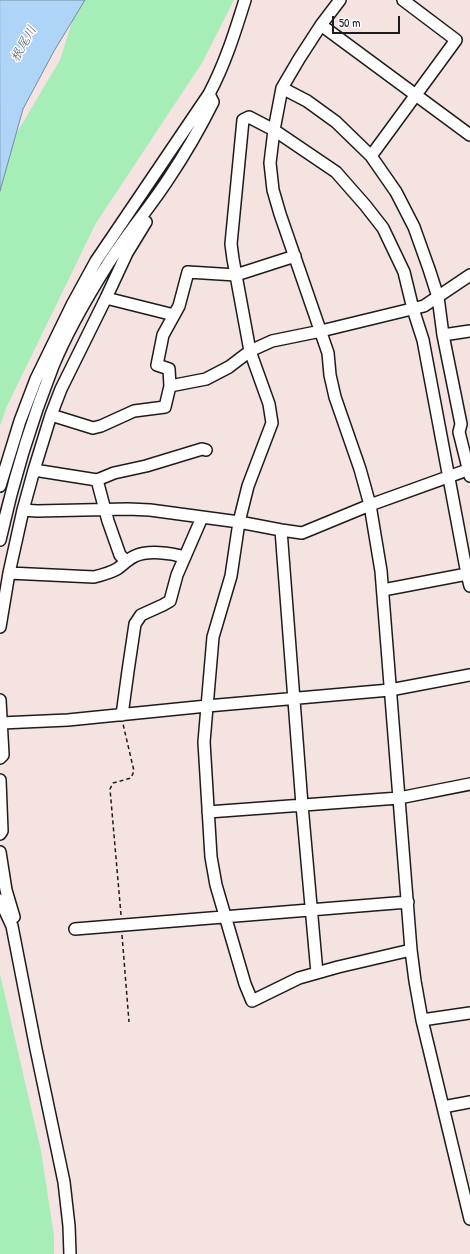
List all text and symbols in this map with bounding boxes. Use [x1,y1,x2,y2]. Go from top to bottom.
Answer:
scale bar [334,8,402,34]
text: 50 m [339,14,360,31]
water label: 根尾川 [8,23,40,65]

